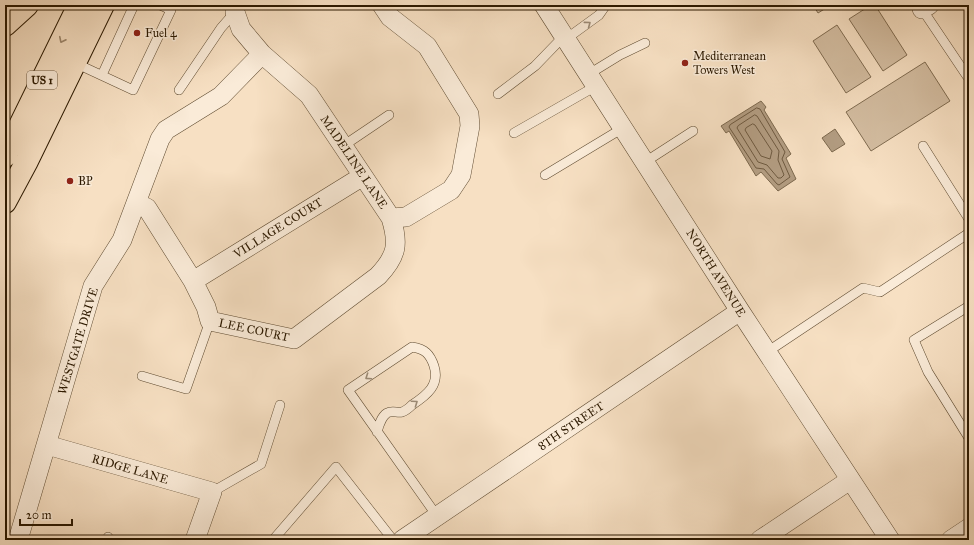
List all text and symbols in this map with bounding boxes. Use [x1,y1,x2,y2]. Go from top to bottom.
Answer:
one-way arrow [583,22,590,29]
place label: Fuel 4 [145,26,177,40]
marker: Fuel 4 [132,28,142,38]
one-way arrow [59,36,67,43]
place label: Mediterranean Towers West [693,49,766,77]
marker: Mediterranean Towers West [680,58,690,68]
road number: US 1 [27,71,57,89]
street label: MADELINE LANE [317,113,391,212]
place label: BP [78,174,93,188]
marker: BP [65,176,75,186]
street label: VILLAGE COURT [230,195,325,262]
street label: NORTH AVENUE [683,227,749,320]
street label: WESTGATE DRIVE [55,286,101,396]
street label: LEE COURT [217,316,291,344]
one-way arrow [365,372,372,380]
street label: 8TH STREET [535,399,607,453]
one-way arrow [411,401,418,408]
street label: RIDGE LANE [90,451,170,487]
scale bar [20,501,72,527]
text: 20 m [26,508,52,522]

